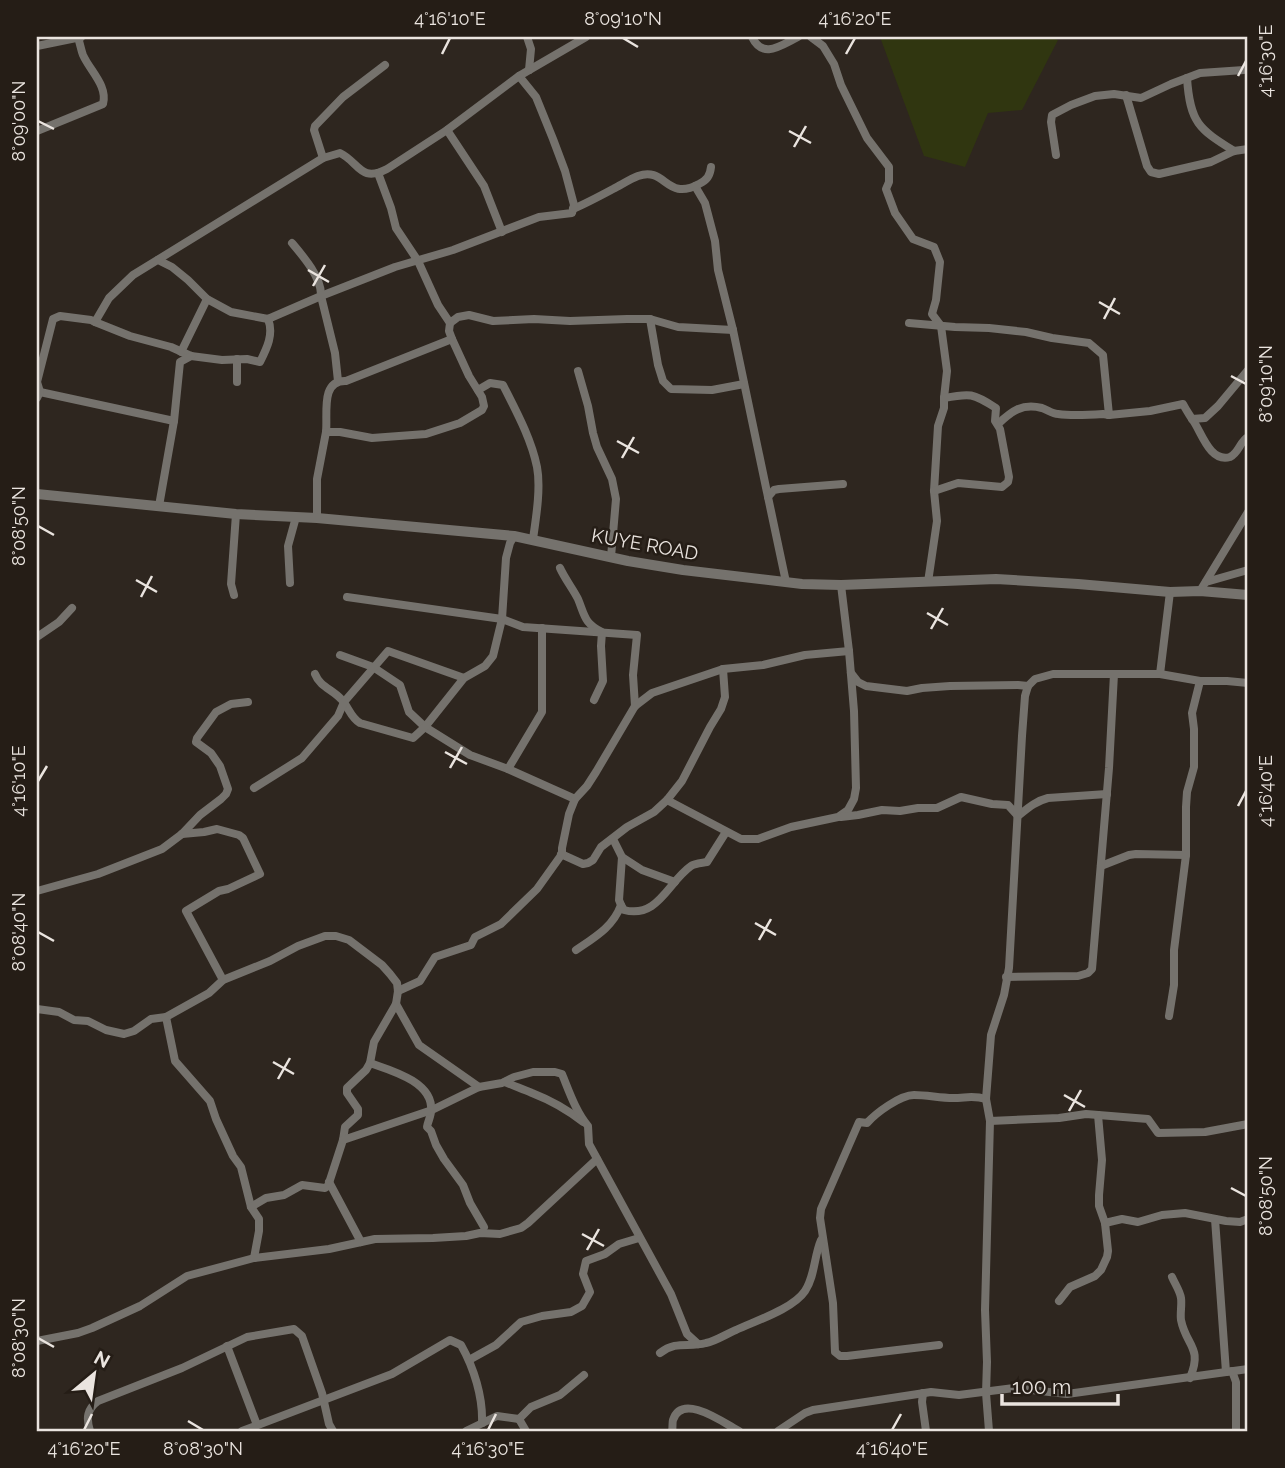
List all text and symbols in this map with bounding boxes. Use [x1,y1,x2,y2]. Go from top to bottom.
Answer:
text: 4°16'10"E [414,8,486,29]
text: 8°09'10"N [584,8,662,29]
text: 4°16'20"E [819,8,892,29]
text: 4°16'30"E [1255,24,1276,98]
text: 8°09'00"N [8,81,29,161]
text: 8°09'10"N [1255,345,1276,423]
text: 8°08'50"N [8,486,29,566]
street label: KUYE ROAD [590,524,700,564]
text: 4°16'10"E [8,745,29,817]
text: 4°16'40"E [1255,755,1276,827]
text: 8°08'40"N [8,893,29,971]
text: 8°08'50"N [1255,1156,1276,1236]
text: 8°08'30"N [8,1298,29,1378]
north arrow [60,1338,130,1408]
text: N [91,1346,114,1372]
scale bar [1002,1363,1117,1407]
text: 100 m [1012,1374,1071,1399]
text: 4°16'20"E [48,1438,121,1459]
text: 8°08'30"N [163,1438,243,1459]
text: 4°16'30"E [451,1438,525,1459]
text: 4°16'40"E [856,1438,928,1459]

